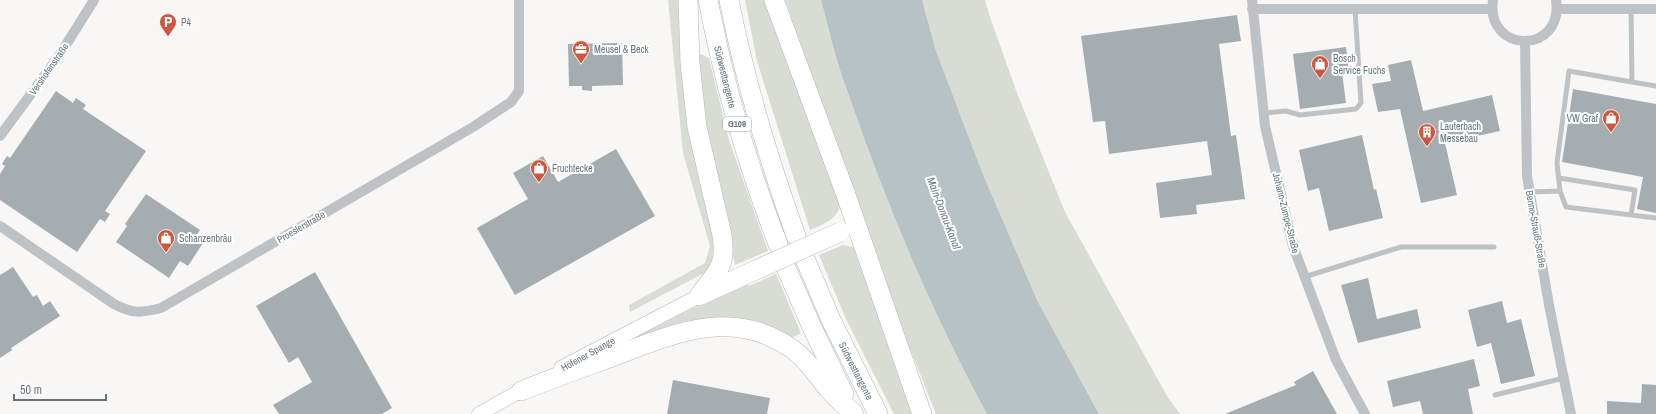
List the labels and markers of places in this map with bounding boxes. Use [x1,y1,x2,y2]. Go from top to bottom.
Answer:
parking icon: P4 [158,12,178,37]
place label: P4 [181,16,191,29]
office icon: Meusel & Beck [571,39,591,64]
place label: Meusel & Beck [594,43,650,56]
place label: Bosch Service Fuchs [1333,52,1385,77]
shop icon: Bosch Service Fuchs [1310,54,1330,79]
shop icon: VW Graf [1601,108,1621,133]
place label: VW Graf [1567,112,1599,125]
place label: Lauterbach Messebau [1440,120,1481,145]
building icon: Lauterbach Messebau [1417,122,1437,147]
shop icon: Fruchtecke [529,158,549,183]
place label: Fruchtecke [552,162,593,175]
shop icon: Schanzenbräu [156,228,176,253]
place label: Schanzenbräu [179,232,232,245]

